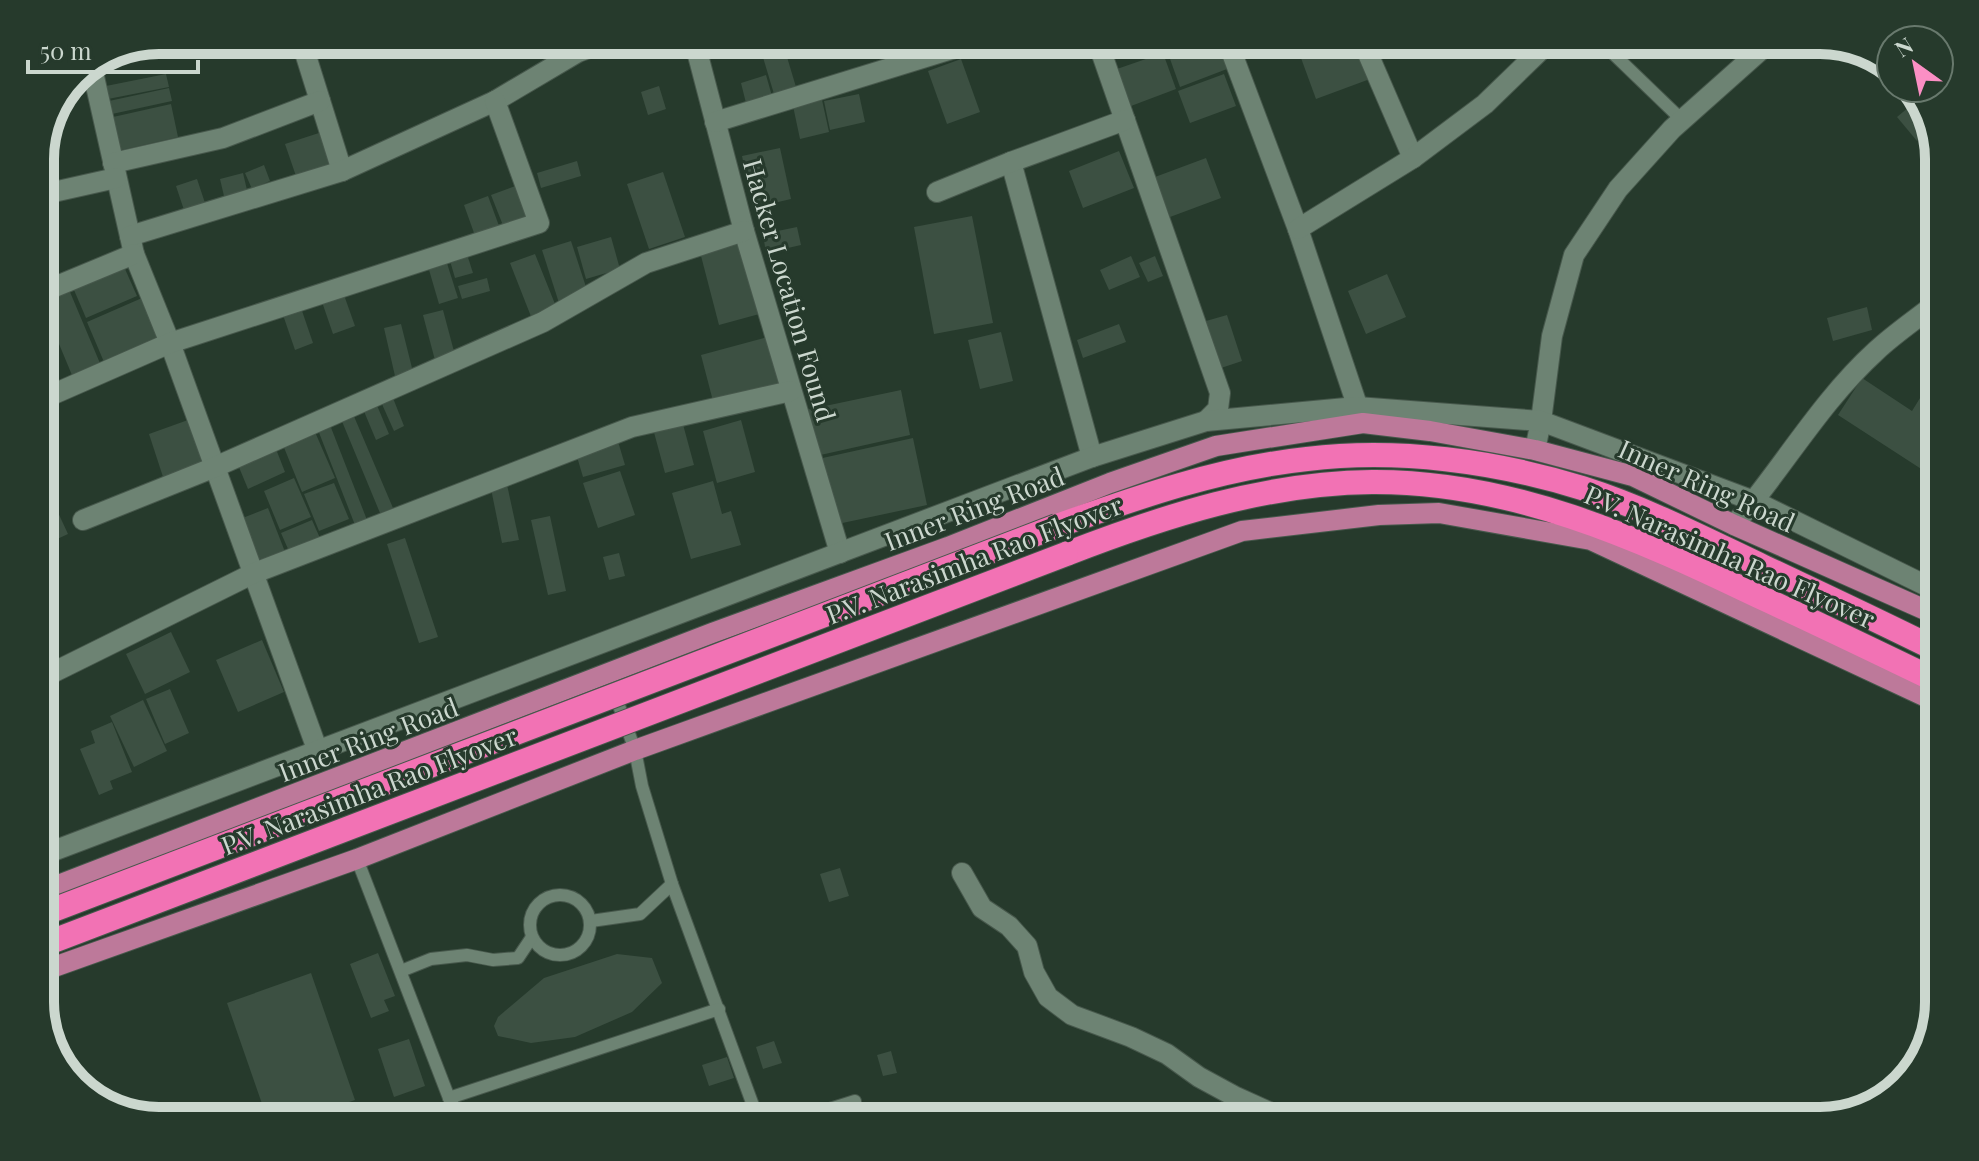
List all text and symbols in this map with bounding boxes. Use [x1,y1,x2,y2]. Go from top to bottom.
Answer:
scale bar [28,24,198,74]
north arrow [1875,24,1955,104]
text: N [1889,29,1918,63]
text: 50 m [40,34,92,66]
street label: Hacker Location Found [736,155,844,425]
street label: Inner Ring Road [1613,430,1801,540]
street label: Inner Ring Road [879,458,1069,558]
street label: P.V. Narasimha Rao Flyover [1579,476,1881,636]
street label: P.V. Narasimha Rao Flyover [821,486,1127,632]
street label: Inner Ring Road [273,689,463,789]
street label: P.V. Narasimha Rao Flyover [216,717,522,863]

